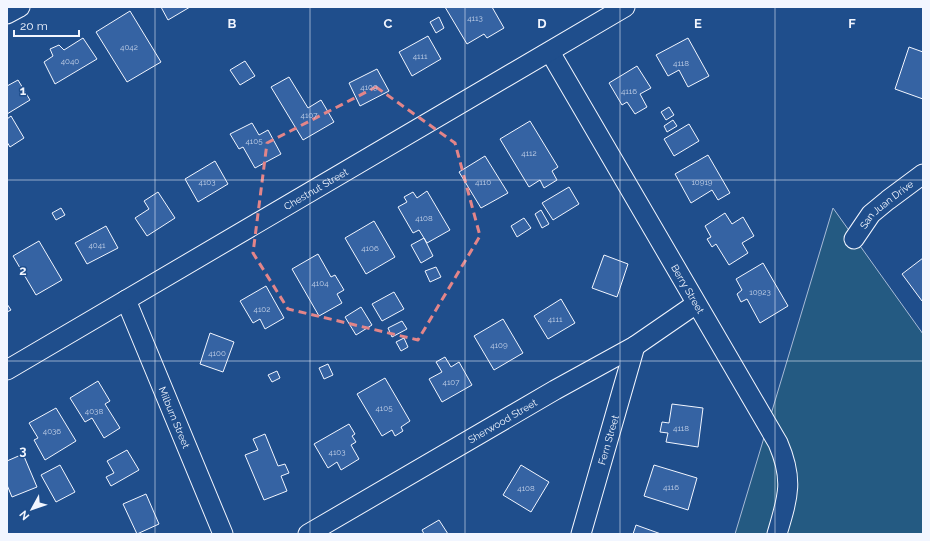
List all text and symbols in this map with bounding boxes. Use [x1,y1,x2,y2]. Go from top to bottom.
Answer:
scale bar [14,12,79,38]
house number: 4113 [467,13,483,23]
text: B [228,16,237,31]
text: C [384,16,393,31]
text: D [537,16,547,31]
text: E [694,16,702,31]
text: F [848,16,856,31]
text: 20 m [20,19,48,33]
house number: 4042 [120,42,138,52]
house number: 4111 [413,51,428,61]
house number: 4040 [61,56,79,66]
house number: 4118 [673,58,689,68]
house number: 4109 [360,82,378,92]
text: 1 [20,83,27,98]
house number: 4116 [621,86,637,96]
house number: 4107 [301,110,318,120]
house number: 4105 [245,136,263,146]
house number: 4112 [521,148,537,158]
street label: Chestnut Street [282,166,350,212]
house number: 4103 [199,177,215,187]
house number: 4110 [475,177,491,187]
house number: 10919 [691,177,713,187]
street label: San Juan Drive [858,178,916,231]
house number: 4108 [415,213,433,223]
house number: 4041 [88,240,106,250]
house number: 4106 [361,243,379,253]
street label: Berry Street [669,262,707,316]
text: 2 [19,263,27,278]
house number: 4104 [311,278,329,288]
house number: 10923 [749,287,771,297]
house number: 4102 [254,304,270,314]
house number: 4111 [548,314,563,324]
house number: 4109 [490,340,508,350]
house number: 4100 [208,348,226,358]
house number: 4107 [443,377,460,387]
street label: Milburn Street [157,385,192,450]
street label: Sherwood Street [466,396,540,445]
house number: 4105 [375,403,393,413]
house number: 4038 [85,406,103,416]
street label: Fern Street [596,413,621,466]
house number: 4118 [673,423,689,433]
house number: 4036 [43,426,61,436]
text: 3 [19,443,27,458]
house number: 4103 [329,447,345,457]
house number: 4116 [663,482,679,492]
house number: 4108 [517,483,535,493]
north arrow [12,489,52,529]
text: N [17,508,32,523]

